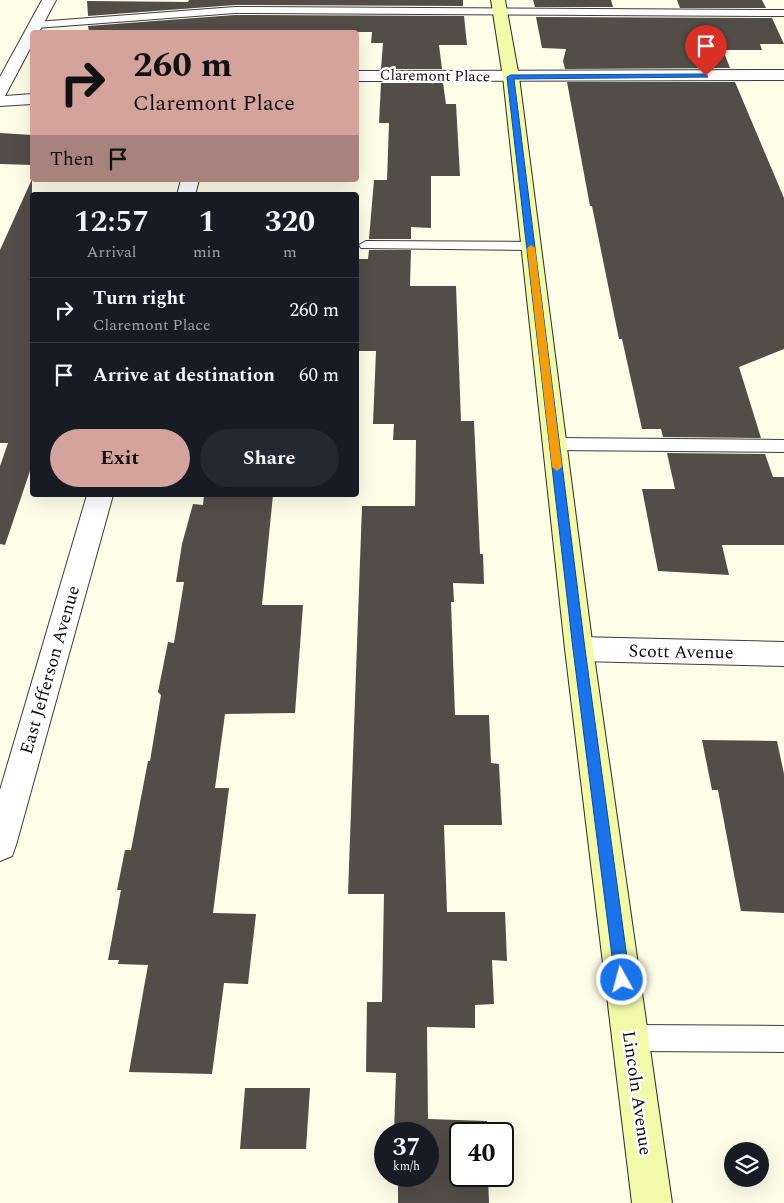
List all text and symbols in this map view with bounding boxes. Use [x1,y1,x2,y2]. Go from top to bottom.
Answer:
pin [685,25,727,76]
icon: arrive [692,32,720,60]
text: 260 m [133,39,232,92]
icon: right [50,50,115,115]
street label: Claremont Place [380,64,490,88]
text: Claremont Place [133,87,295,120]
text: Then [50,145,94,174]
icon: arrive [104,145,132,173]
text: 12:57 [74,199,149,245]
text: 1 [198,199,215,245]
text: 320 [265,199,315,245]
text: Arrival [87,240,136,264]
text: min [193,240,221,264]
text: m [283,240,297,264]
text: Turn right [93,284,186,313]
icon: right [50,296,78,324]
text: 260 m [289,296,339,325]
text: Claremont Place [93,313,211,337]
icon: arrive [50,361,78,389]
text: Arrive at destination [93,361,275,390]
text: 60 m [299,361,339,390]
button: Exit [50,429,190,487]
button: Share [200,429,339,487]
street label: East Jefferson Avenue [13,582,87,758]
street label: Scott Avenue [628,638,734,666]
position arrow [595,953,647,1005]
street label: Lincoln Avenue [615,1029,659,1157]
speed limit sign: 40 [449,1122,514,1187]
text: 37 [392,1129,421,1167]
map controls [724,1142,769,1187]
button: layers [724,1142,769,1187]
text: km/h [393,1157,420,1176]

